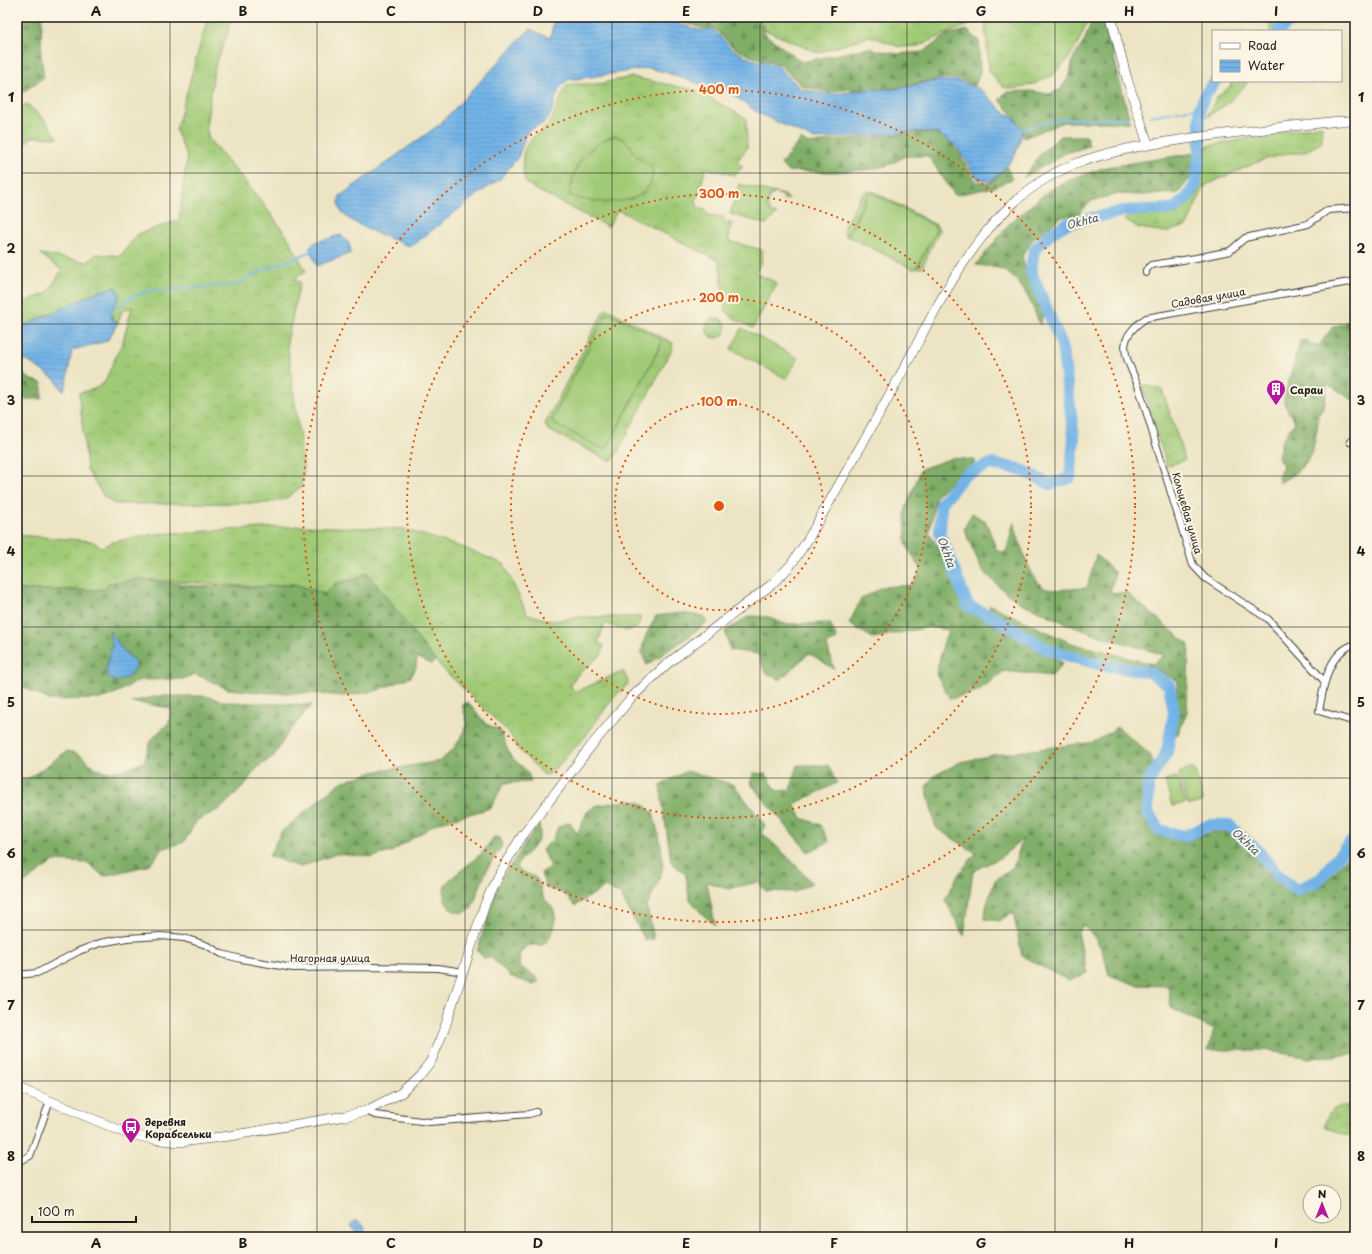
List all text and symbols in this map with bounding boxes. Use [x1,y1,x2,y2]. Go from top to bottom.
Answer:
text: A [91,1,101,20]
text: B [239,1,248,20]
text: C [386,1,396,20]
text: D [533,1,543,20]
text: E [682,1,690,20]
text: F [830,1,838,20]
text: G [976,1,986,20]
text: H [1124,1,1134,20]
text: I [1274,1,1278,20]
legend [1212,30,1342,82]
text: Road [1248,36,1277,54]
text: Water [1248,56,1285,74]
text: 400 m [699,80,739,98]
text: 1 [8,87,14,106]
text: 1 [1358,87,1364,106]
text: 300 m [699,184,739,202]
water label: Okhta [1064,208,1101,233]
text: 2 [6,238,16,257]
text: 2 [1356,238,1366,257]
street label: Садовая улица [1170,283,1247,311]
text: 200 m [699,288,739,306]
building icon: Сараи [1265,378,1287,406]
place label: Сараи [1290,382,1323,397]
text: 3 [7,390,16,409]
text: 3 [1357,390,1366,409]
text: 100 m [700,392,738,410]
street label: Кольцевая улица [1169,470,1207,556]
centre of rings [712,499,726,513]
water label: Okhta [933,534,961,571]
text: 4 [7,541,16,560]
text: 4 [1357,541,1366,560]
text: 5 [7,692,15,711]
text: 5 [1357,692,1365,711]
water label: Okhta [1228,824,1265,859]
text: 6 [6,843,16,862]
text: 6 [1356,843,1366,862]
street label: Нагорная улица [290,950,371,965]
text: 7 [7,995,15,1014]
text: 7 [1357,995,1365,1014]
place label: деревня Корабсельки [145,1114,211,1141]
bus stop icon: деревня Корабсельки [120,1116,142,1144]
text: 8 [7,1146,15,1165]
text: 8 [1357,1146,1365,1165]
north arrow [1302,1184,1342,1224]
text: N [1318,1185,1327,1202]
scale bar [32,1198,136,1224]
text: 100 m [38,1202,75,1220]
text: A [91,1233,101,1252]
text: B [239,1233,248,1252]
text: C [386,1233,396,1252]
text: D [533,1233,543,1252]
text: E [682,1233,690,1252]
text: F [830,1233,838,1252]
text: G [976,1233,986,1252]
text: H [1124,1233,1134,1252]
text: I [1274,1233,1278,1252]

